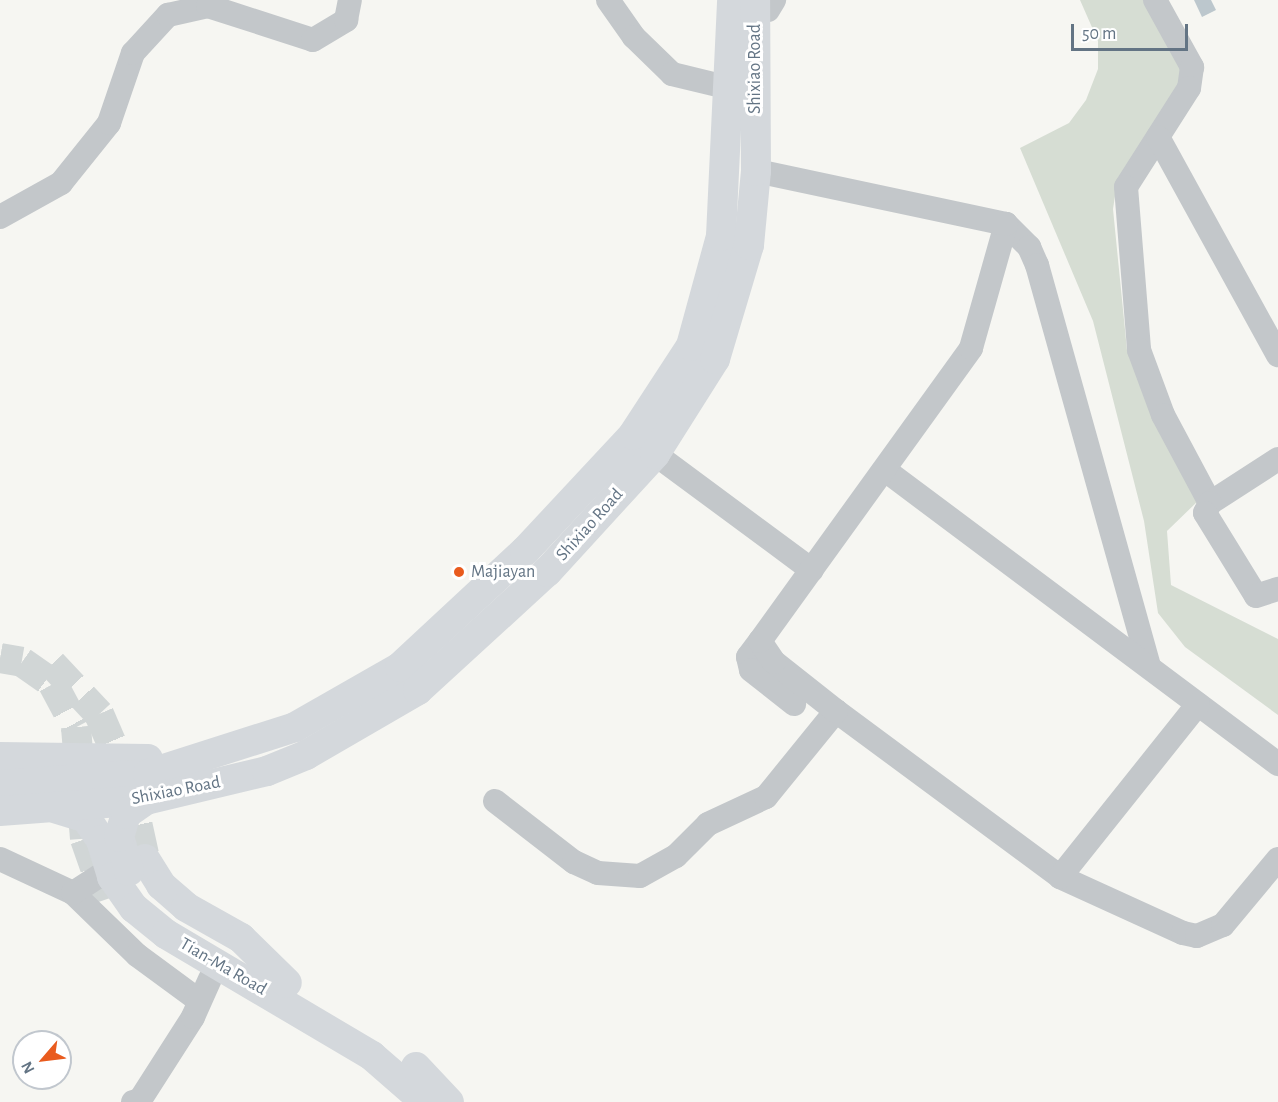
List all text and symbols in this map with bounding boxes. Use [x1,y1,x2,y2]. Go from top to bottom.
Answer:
scale bar [1074,12,1191,50]
street label: Shixiao Road [744,24,766,114]
text: 50 m [1082,25,1116,43]
street label: Shixiao Road [552,484,628,566]
place label: Majiayan [471,561,535,583]
marker: Majiayan [452,565,466,579]
street label: Shixiao Road [130,772,222,810]
street label: Tian-Ma Road [176,933,270,1001]
north arrow [12,1030,72,1090]
text: N [18,1059,38,1076]

